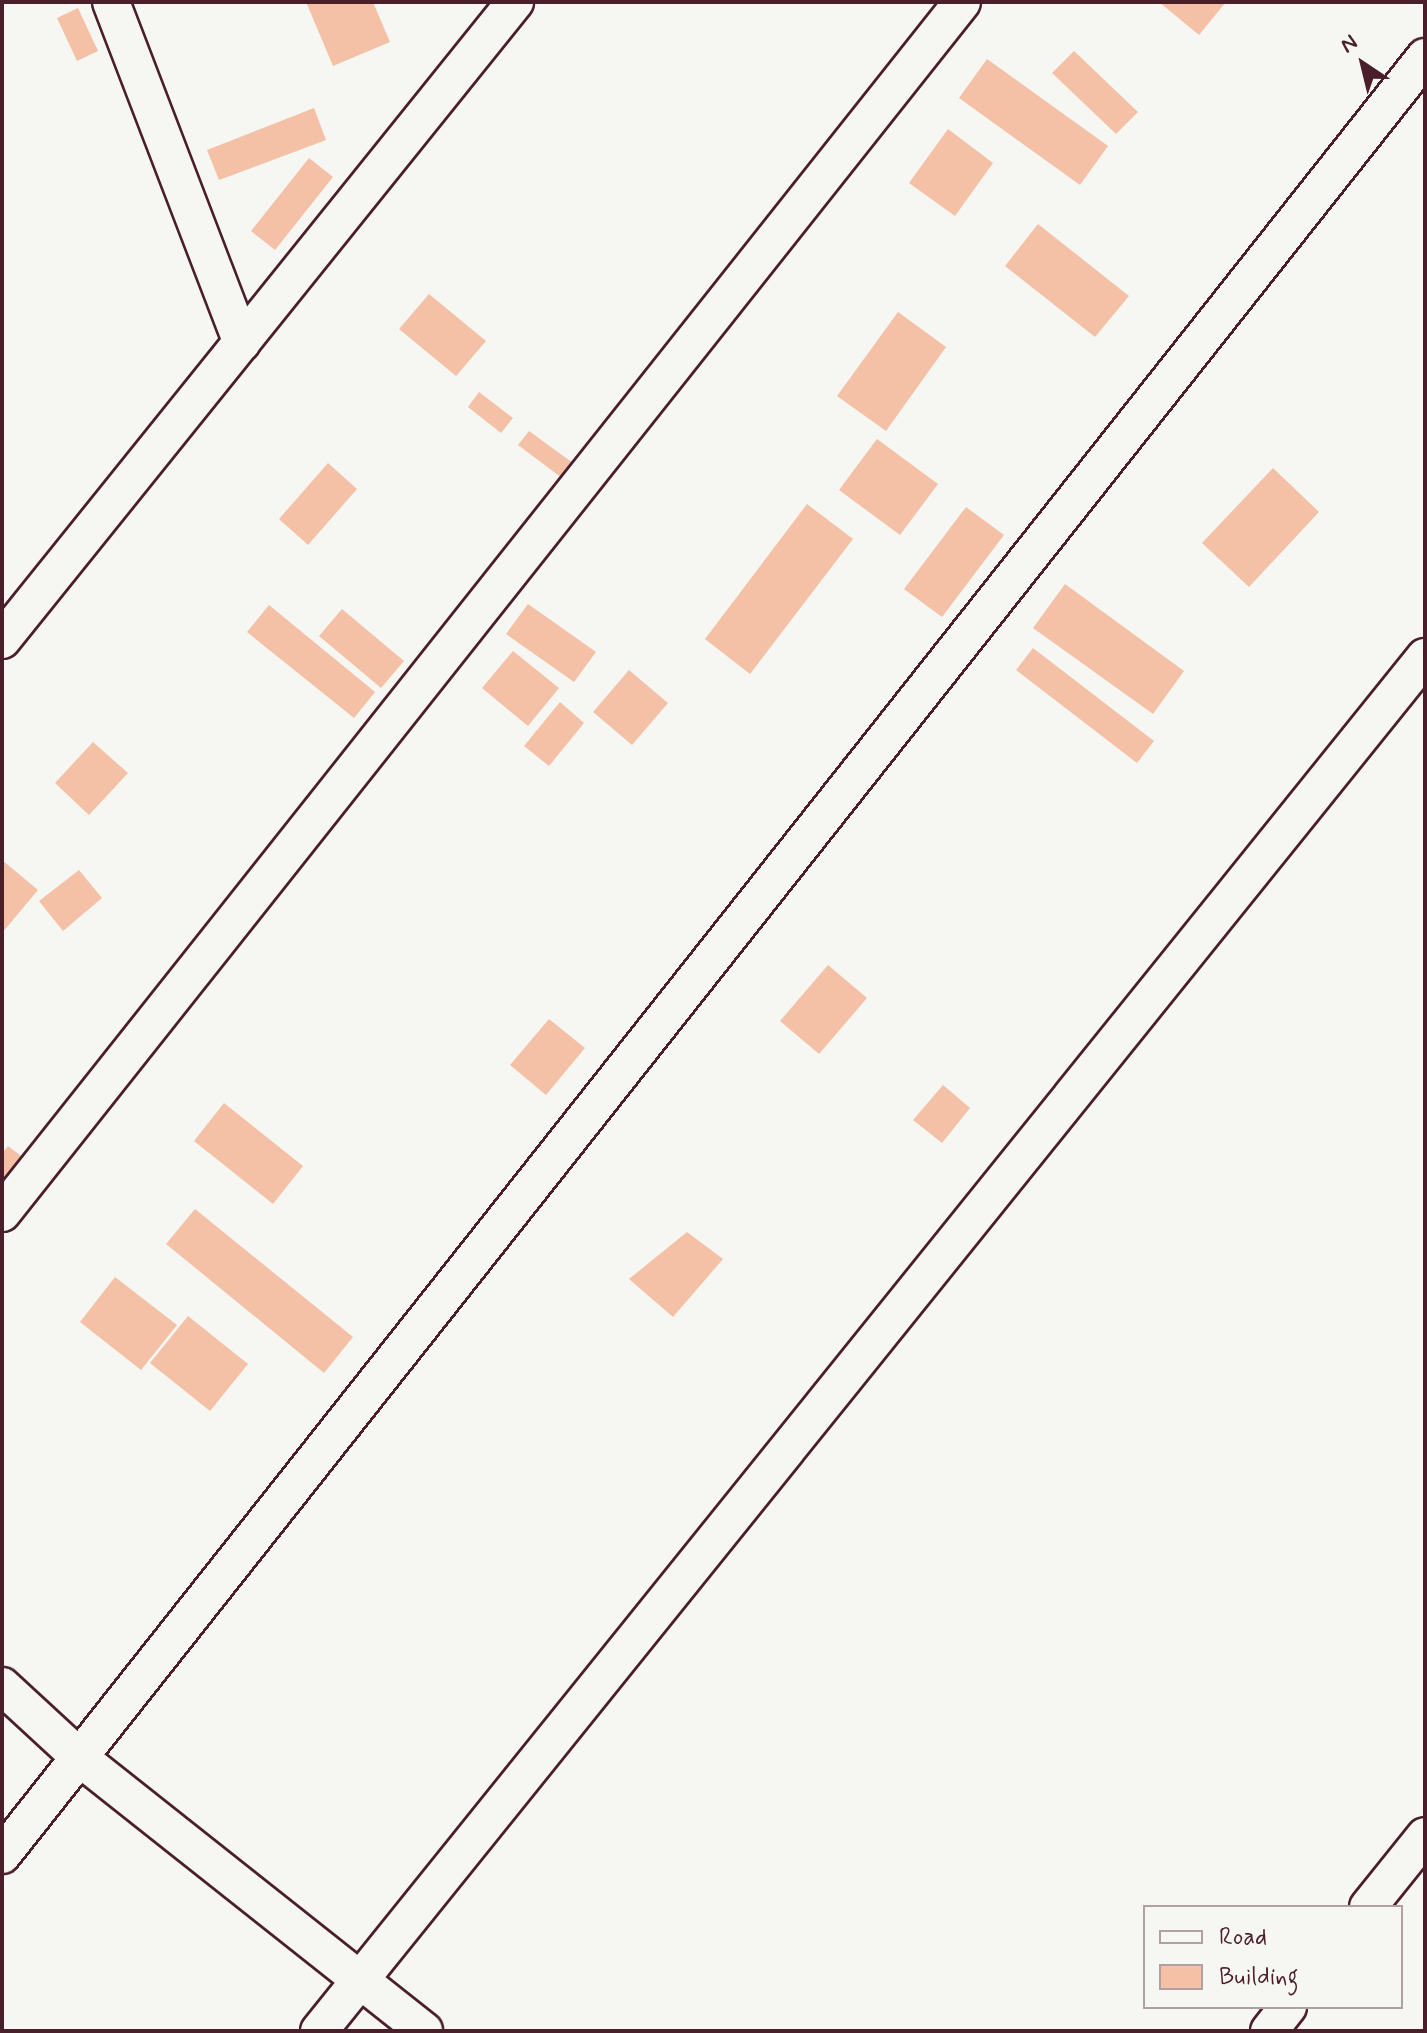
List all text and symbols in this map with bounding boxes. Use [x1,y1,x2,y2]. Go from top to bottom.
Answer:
north arrow [1323,24,1403,104]
text: N [1335,29,1363,60]
legend [1143,1905,1403,2009]
text: Road [1219,1922,1267,1953]
text: Building [1219,1962,1299,1993]

